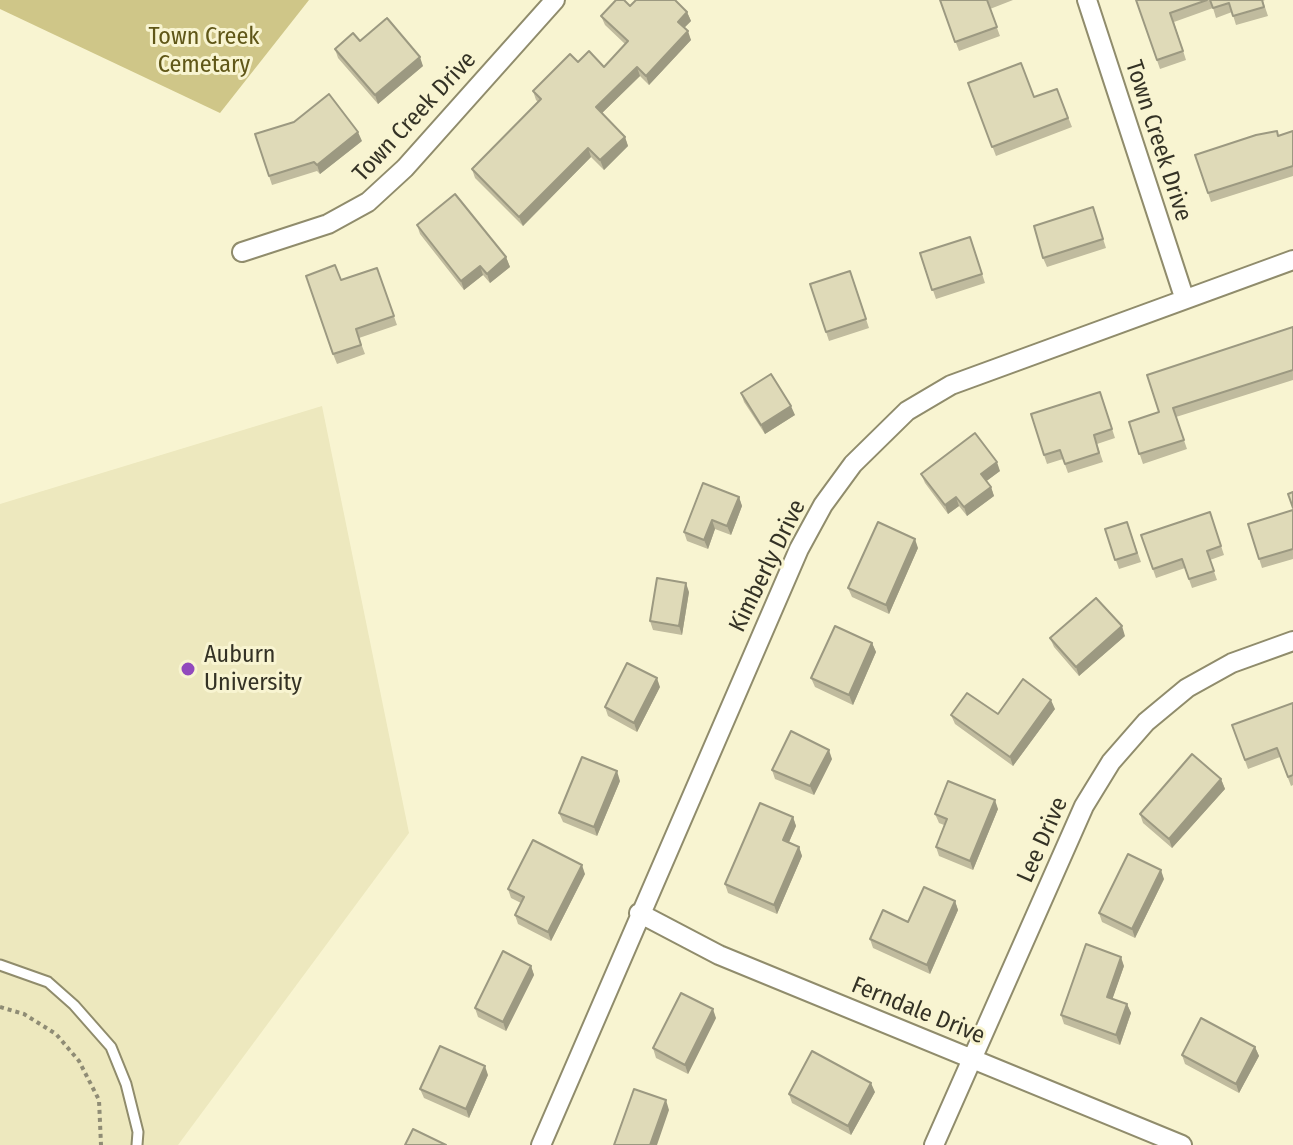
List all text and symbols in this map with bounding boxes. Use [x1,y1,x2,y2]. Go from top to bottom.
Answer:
park label: Town Creek Cemetary [149,23,259,79]
street label: Town Creek Drive [347,46,483,188]
street label: Town Creek Drive [1118,57,1198,225]
street label: Kimberly Drive [724,495,812,637]
place label: Auburn University [204,641,302,697]
marker: Auburn University [179,660,197,678]
street label: Lee Drive [1011,793,1075,887]
street label: Ferndale Drive [847,971,989,1051]

